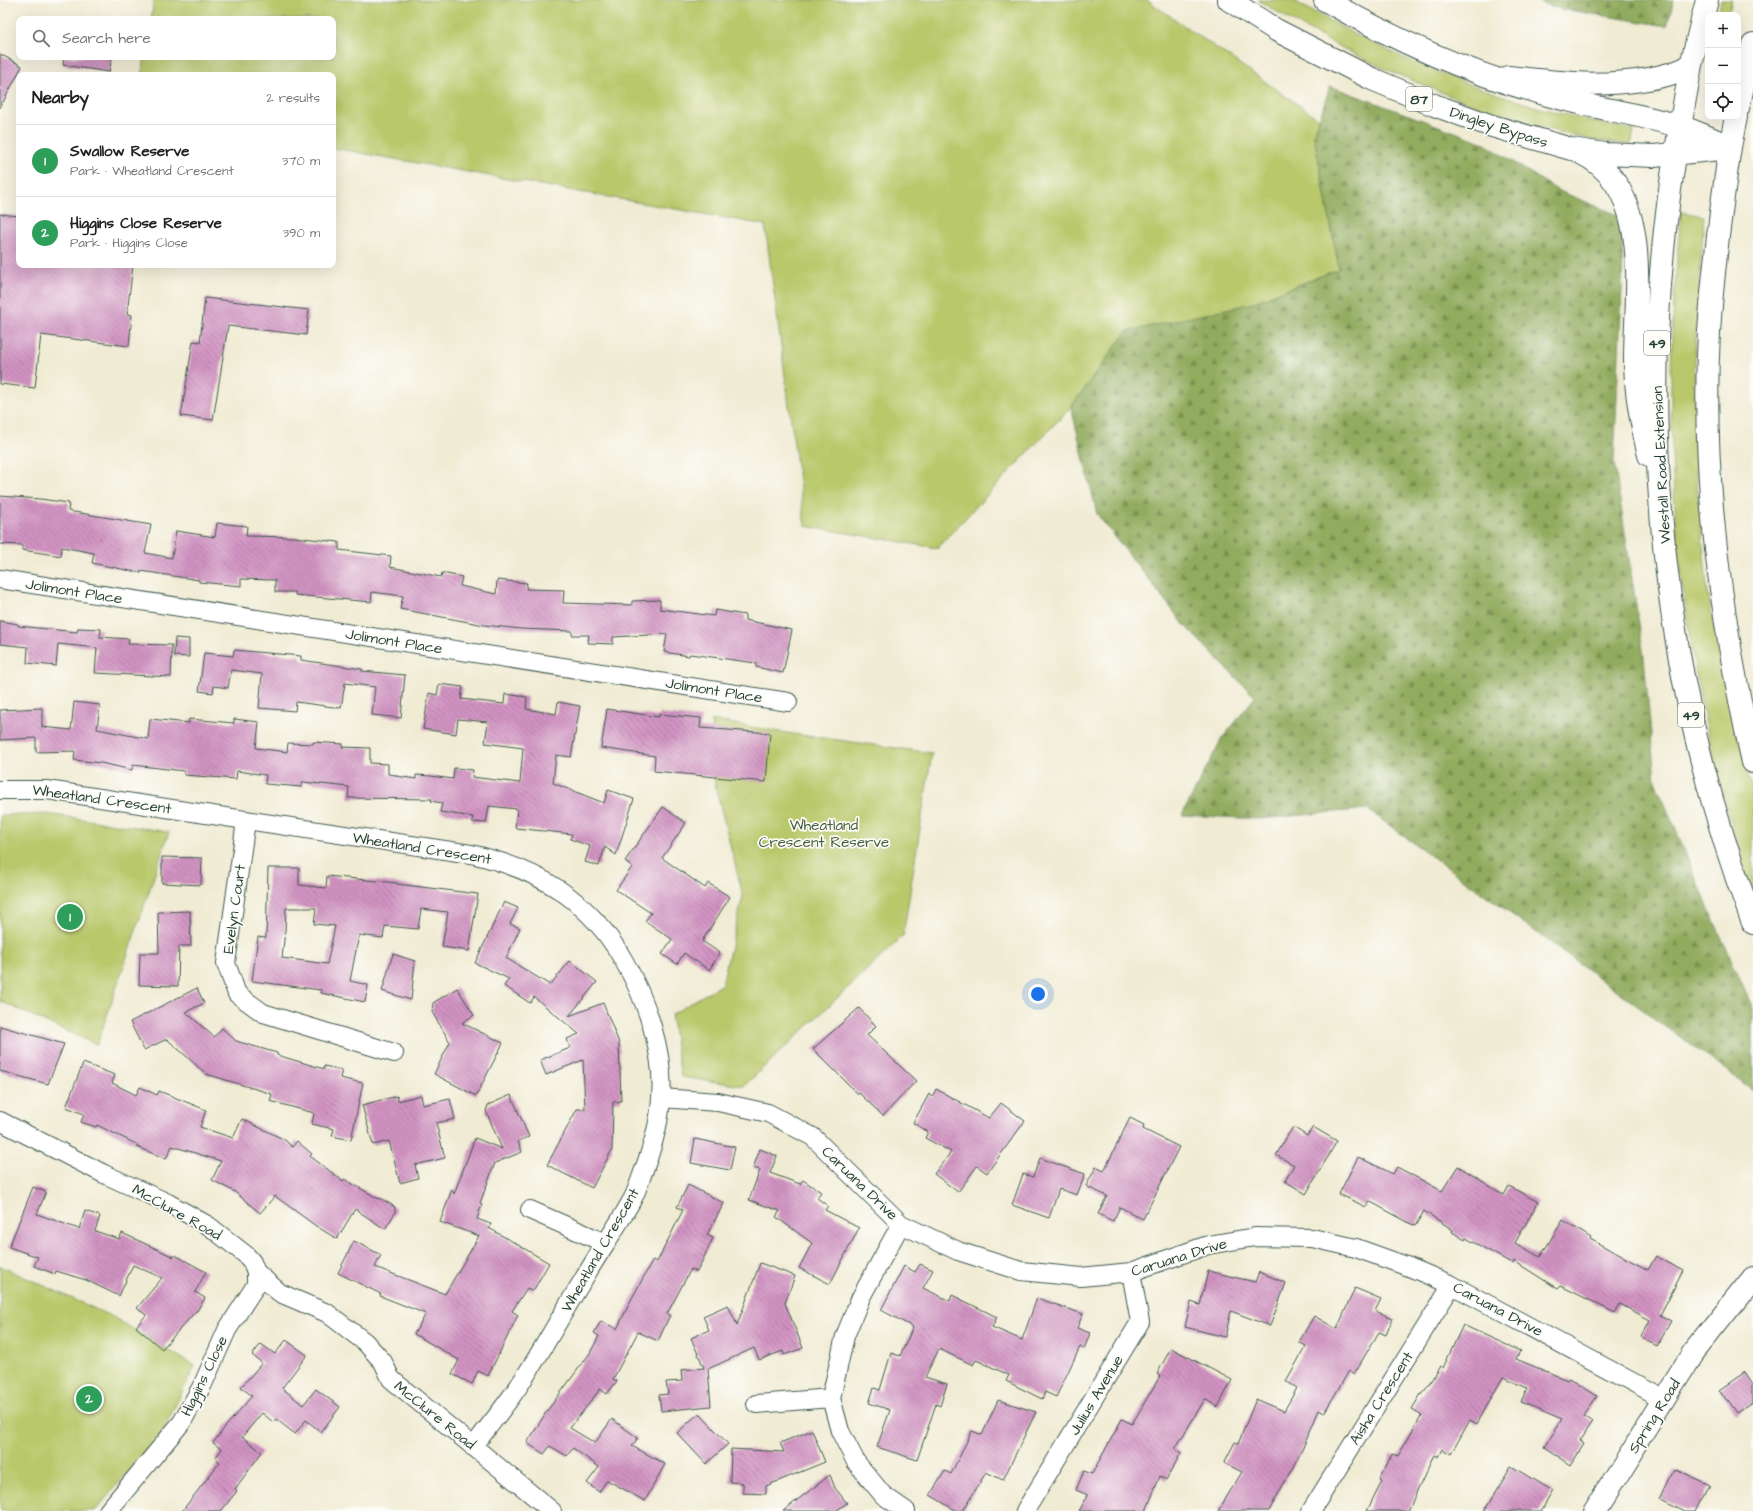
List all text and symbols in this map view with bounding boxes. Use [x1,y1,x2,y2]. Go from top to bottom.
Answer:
map controls [1705,12,1741,120]
button: + [1705,12,1741,48]
search box [16,16,336,60]
icon: search [30,27,52,49]
text: Search here [62,28,151,49]
button: − [1705,48,1741,84]
button: locate [1705,84,1741,120]
text: Nearby [32,86,89,110]
road number: 87 [1406,87,1432,111]
text: 2 results [266,89,320,107]
street label: Dingley Bypass [1447,102,1551,154]
text: Swallow Reserve [70,141,189,162]
text: 1 [44,152,46,170]
text: 370 m [282,152,320,170]
text: Park · Wheatland Crescent [70,162,234,180]
text: Higgins Close Reserve [70,213,222,234]
text: 2 [41,224,49,242]
text: 390 m [282,224,320,242]
text: Park · Higgins Close [70,234,188,252]
road number: 49 [1644,331,1670,355]
street label: Westall Road Extension [1647,385,1676,544]
street label: Jolimont Place [24,573,124,610]
street label: Jolimont Place [344,623,444,660]
street label: Jolimont Place [664,672,764,709]
road number: 49 [1678,703,1704,727]
street label: Wheatland Crescent [31,779,173,820]
park label: Wheatland Crescent Reserve [759,815,889,853]
street label: Wheatland Crescent [351,827,493,870]
street label: Evelyn Court [218,863,252,955]
pin: 1 [57,902,83,932]
your location [1028,984,1048,1004]
street label: Caruana Drive [817,1141,903,1225]
street label: McClure Road [128,1179,226,1246]
street label: Wheatland Crescent [556,1184,645,1316]
street label: Caruana Drive [1129,1233,1230,1282]
street label: Caruana Drive [1449,1277,1546,1342]
street label: Higgins Close [176,1332,234,1420]
street label: Aisha Crescent [1344,1348,1418,1449]
street label: Julius Avenue [1064,1351,1129,1439]
street label: Spring Road [1623,1375,1687,1458]
street label: McClure Road [389,1376,480,1455]
pin: 2 [76,1384,102,1414]

